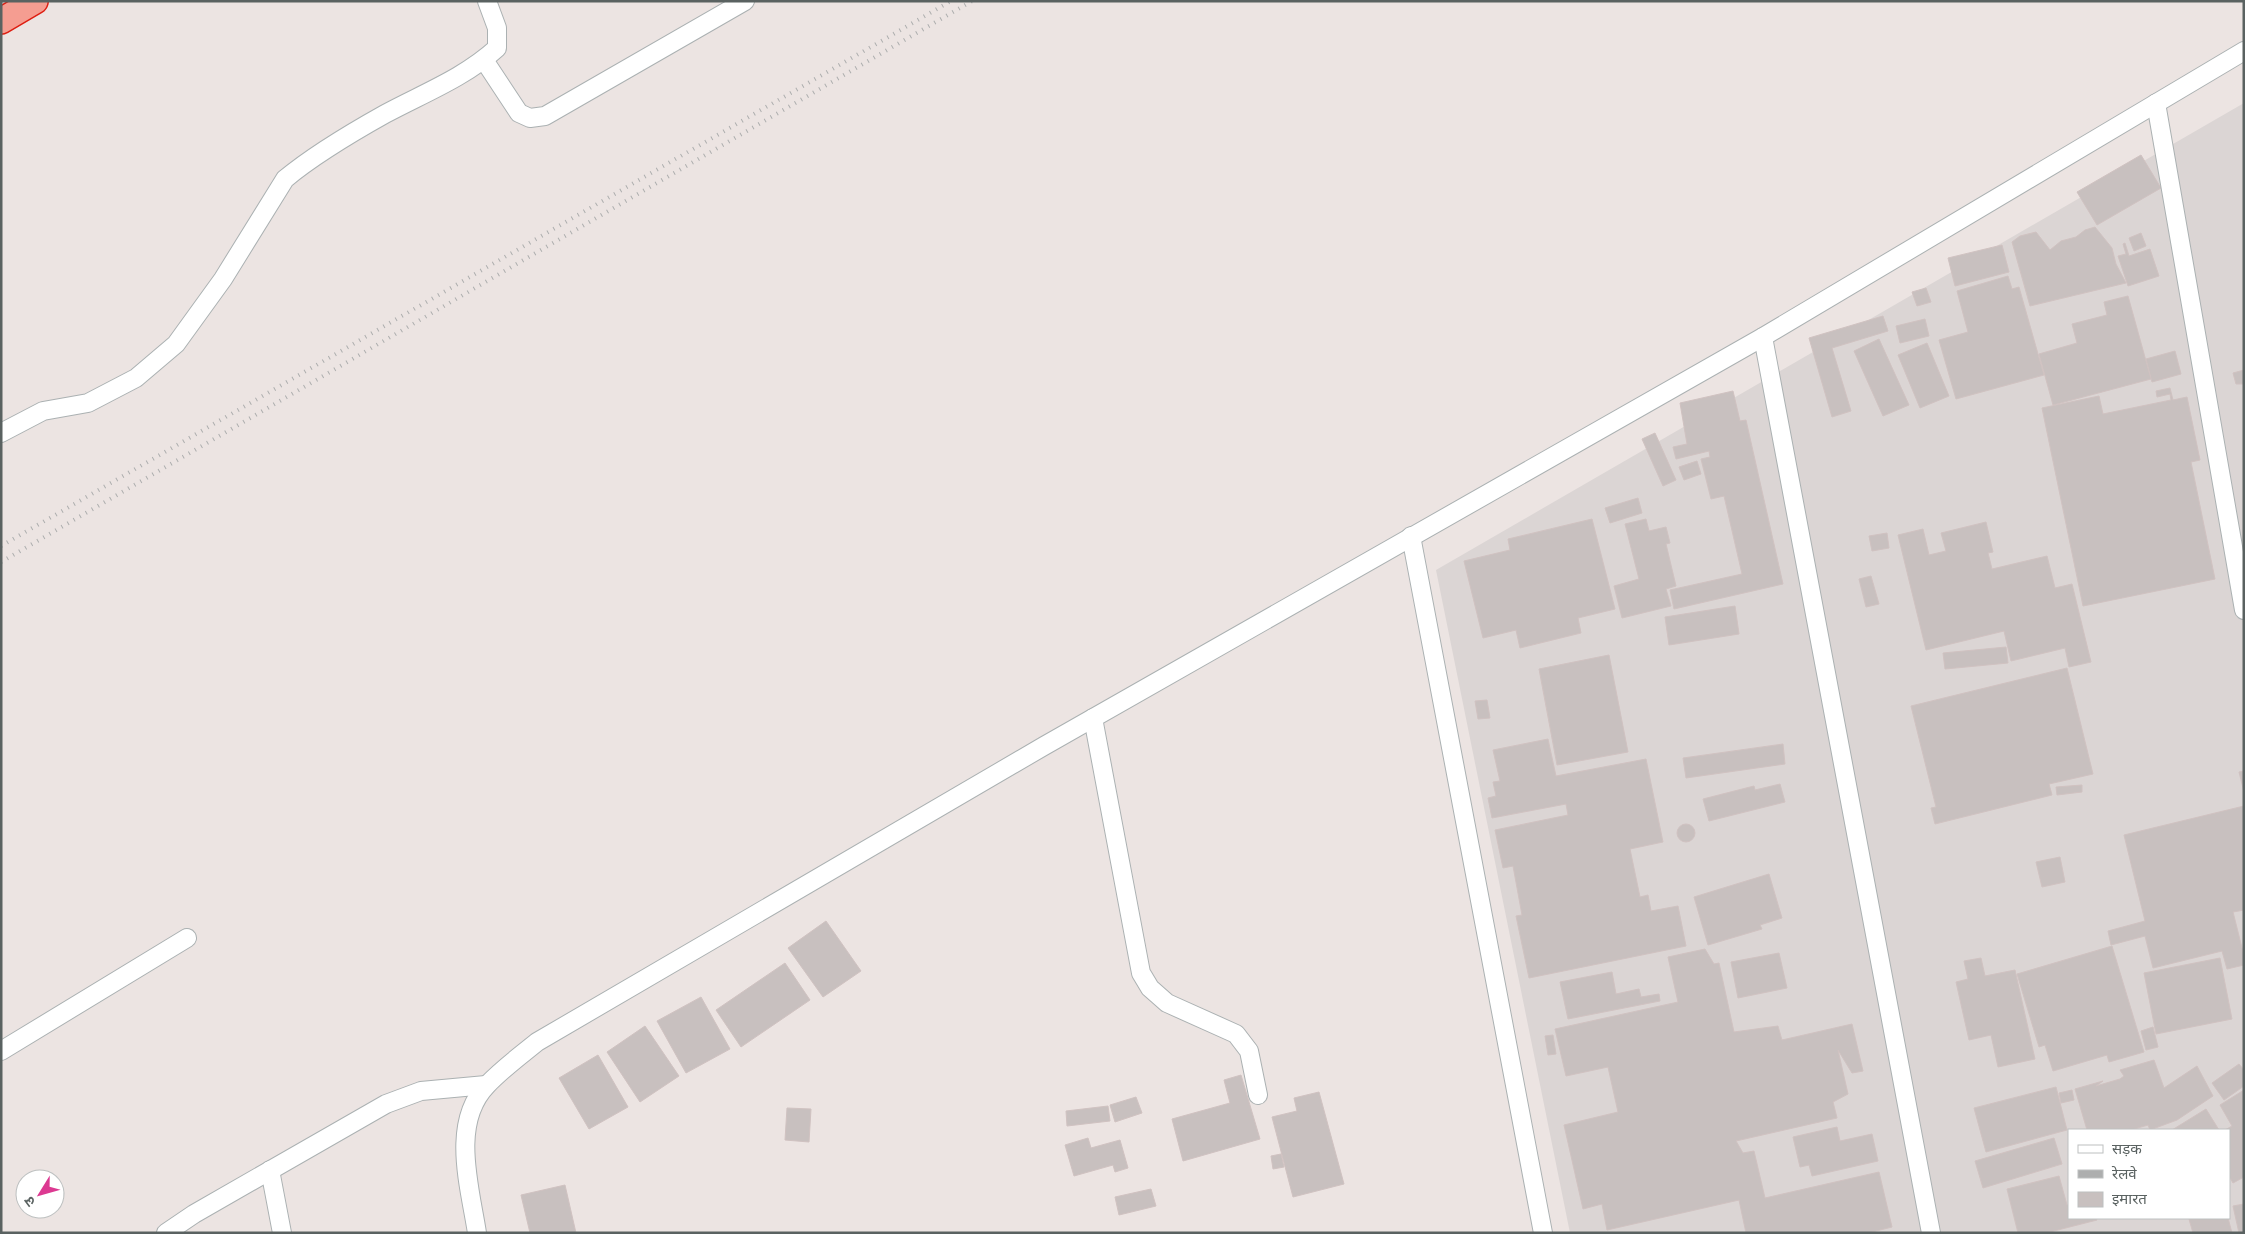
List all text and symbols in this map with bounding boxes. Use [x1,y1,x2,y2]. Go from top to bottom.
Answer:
legend [2068,1129,2230,1219]
text: सड़क [2112,1140,2142,1158]
text: रेलवे [2111,1165,2137,1183]
north arrow [15,1169,65,1219]
text: इमारत [2112,1190,2147,1208]
text: उ [20,1192,39,1210]

